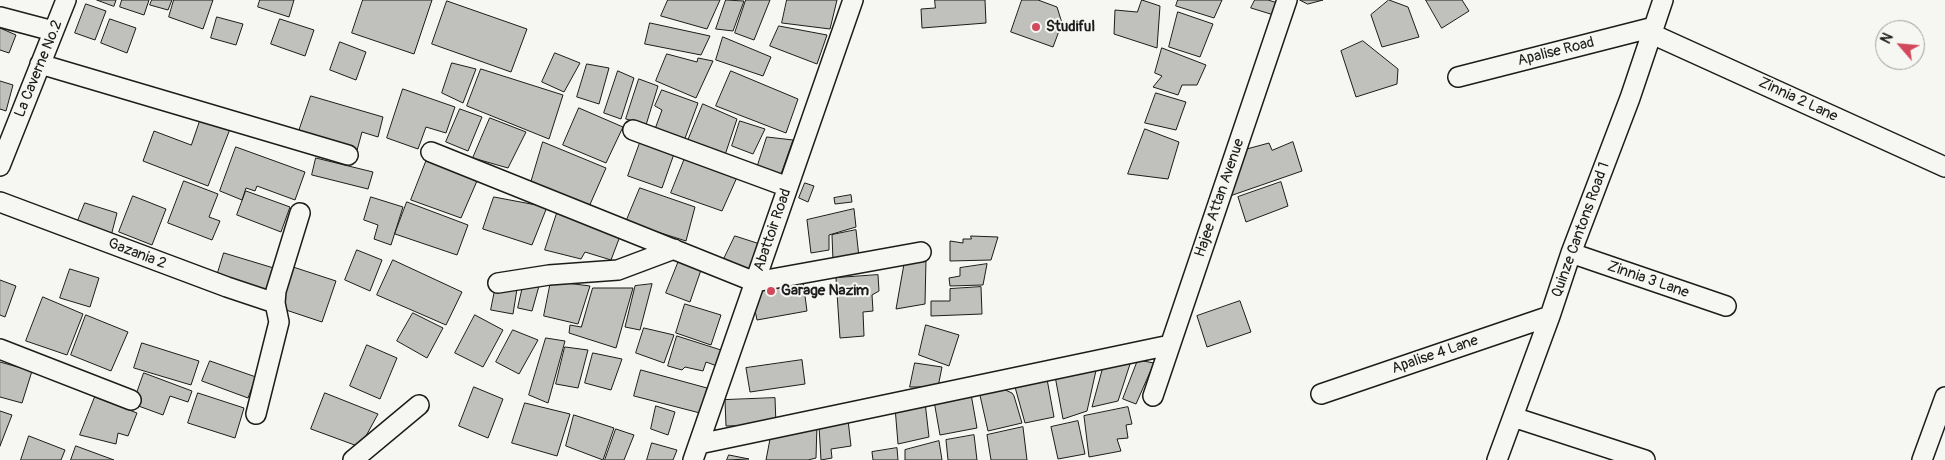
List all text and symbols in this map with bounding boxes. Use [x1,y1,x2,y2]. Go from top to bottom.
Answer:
street label: La Caverne No.2 [11,18,67,120]
place label: Studiful [1046,18,1095,36]
north arrow [1875,20,1925,70]
marker: Studiful [1030,21,1042,33]
text: N [1877,30,1897,46]
street label: Apalise Road [1516,34,1596,70]
street label: Zinnia 2 Lane [1756,74,1840,126]
street label: Hajee Attan Avenue [1191,136,1249,260]
street label: Quinze Cantons Road 1 [1548,160,1614,300]
street label: Abattoir Road [750,186,796,274]
street label: Gazania 2 [105,235,169,273]
street label: Zinnia 3 Lane [1605,258,1691,302]
place label: Garage Nazim [781,282,869,300]
marker: Garage Nazim [765,285,777,297]
street label: Apalise 4 Lane [1389,332,1481,378]

